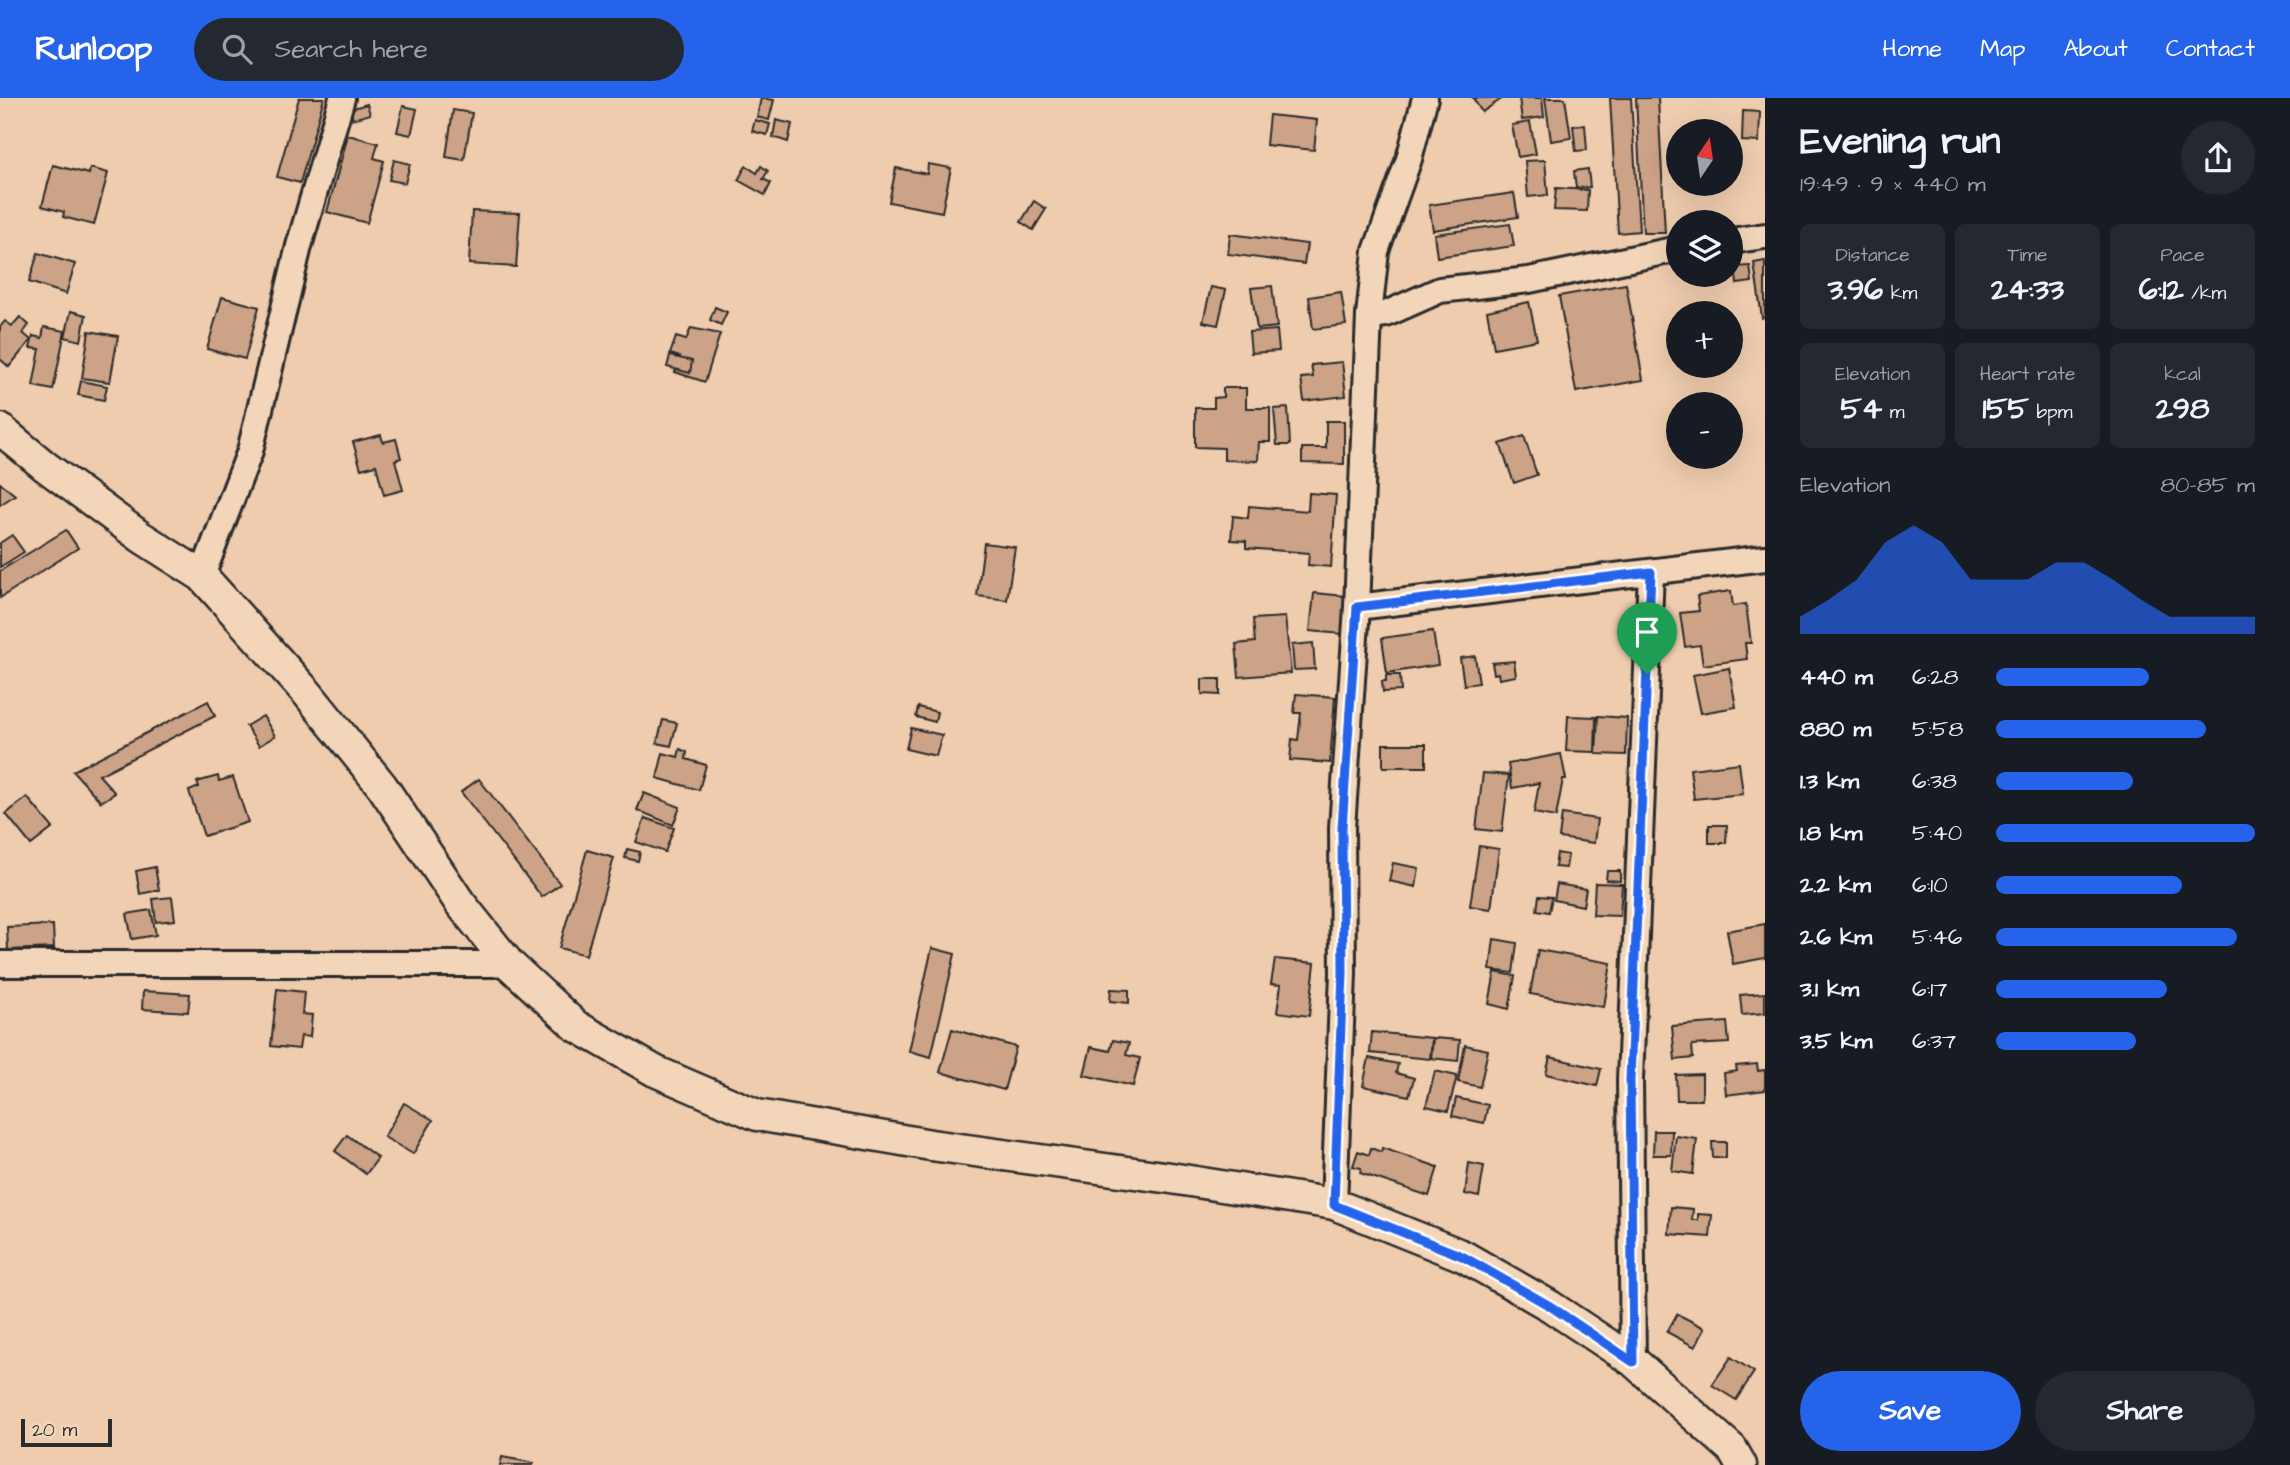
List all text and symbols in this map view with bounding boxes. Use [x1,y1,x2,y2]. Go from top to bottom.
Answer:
search box [194,18,684,81]
text: Runloop [35,26,152,72]
icon: search [218,30,256,68]
text: Search here [274,31,428,67]
text: Home [1882,32,1942,66]
text: Map [1980,32,2025,66]
text: About [2063,32,2128,66]
text: Contact [2166,32,2255,66]
text: Evening run [1800,116,2001,168]
north arrow [1666,119,1743,196]
map controls [1666,119,1743,469]
button: share [2181,121,2255,195]
text: 19:49 · 9 × 440 m [1800,168,1986,200]
button: layers [1666,210,1743,287]
text: Distance [1836,242,1909,269]
text: Time [2008,242,2047,269]
text: Pace [2160,242,2205,269]
text: 3.96 [1828,269,1883,311]
text: 24:33 [1991,269,2064,311]
text: 6:12 [2139,269,2184,311]
text: km [1883,280,1917,307]
text: /km [2184,280,2226,307]
button: + [1666,301,1743,378]
text: Elevation [1835,361,1910,388]
text: Heart rate [1980,361,2075,388]
text: kcal [2164,361,2201,388]
text: 54 [1840,388,1882,430]
text: 155 [1983,388,2029,430]
text: 298 [2156,388,2209,430]
button: − [1666,392,1743,469]
text: m [1882,399,1905,426]
text: bpm [2029,399,2072,426]
text: Elevation [1800,469,1891,501]
text: 80–85 m [2160,469,2255,501]
pin [1617,602,1677,674]
icon: arrive [1628,613,1666,651]
text: 440 m [1800,661,1873,693]
text: 6:28 [1912,661,1958,693]
text: 880 m [1800,713,1871,745]
text: 5:58 [1912,713,1963,745]
text: 1.3 km [1800,765,1859,797]
text: 6:38 [1912,765,1957,797]
text: 1.8 km [1800,817,1862,849]
text: 5:40 [1912,817,1962,849]
text: 2.2 km [1800,869,1871,901]
text: 6:10 [1912,869,1948,901]
text: 2.6 km [1800,921,1872,953]
text: 5:46 [1912,921,1962,953]
text: 3.1 km [1800,973,1859,1005]
text: 6:17 [1912,973,1947,1005]
text: 3.5 km [1800,1025,1872,1057]
text: 6:37 [1912,1025,1956,1057]
button: Save [1800,1371,2021,1451]
button: Share [2035,1371,2255,1451]
scale bar [21,1416,112,1448]
text: 20 m [32,1417,77,1444]

